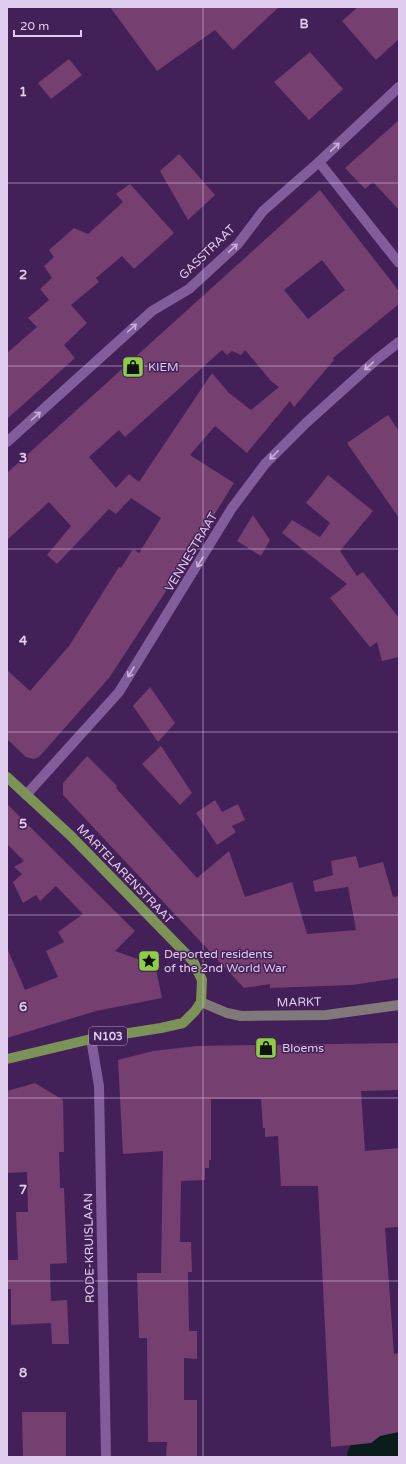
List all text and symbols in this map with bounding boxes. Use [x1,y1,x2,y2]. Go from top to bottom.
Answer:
scale bar [14,12,81,38]
text: B [299,16,309,32]
text: 20 m [20,19,49,33]
text: 1 [19,84,27,100]
one-way arrow [330,142,340,152]
street label: GASSTRAAT [176,221,238,282]
one-way arrow [228,243,238,253]
text: 2 [19,267,27,283]
one-way arrow [127,324,137,333]
shop icon: KIEM [120,354,146,380]
place label: KIEM [148,360,179,374]
one-way arrow [363,362,374,371]
one-way arrow [31,411,41,420]
text: 3 [19,450,27,466]
one-way arrow [269,450,279,460]
street label: VENNESTRAAT [162,509,221,594]
one-way arrow [195,556,203,568]
text: 4 [19,633,28,649]
one-way arrow [127,666,135,677]
text: 5 [19,816,27,832]
street label: MARTELARENSTRAAT [74,821,177,927]
place label: Deported residents of the 2nd World War [164,947,287,975]
place icon: Deported residents of the 2nd World War [136,948,162,974]
street label: MARKT [277,995,322,1009]
text: 6 [19,999,27,1015]
road number: N103 [89,1027,127,1045]
shop icon: Bloems [253,1035,279,1061]
place label: Bloems [282,1041,324,1055]
text: 7 [19,1182,27,1198]
street label: RODE-KRUISLAAN [81,1193,97,1303]
text: 8 [19,1365,27,1381]

